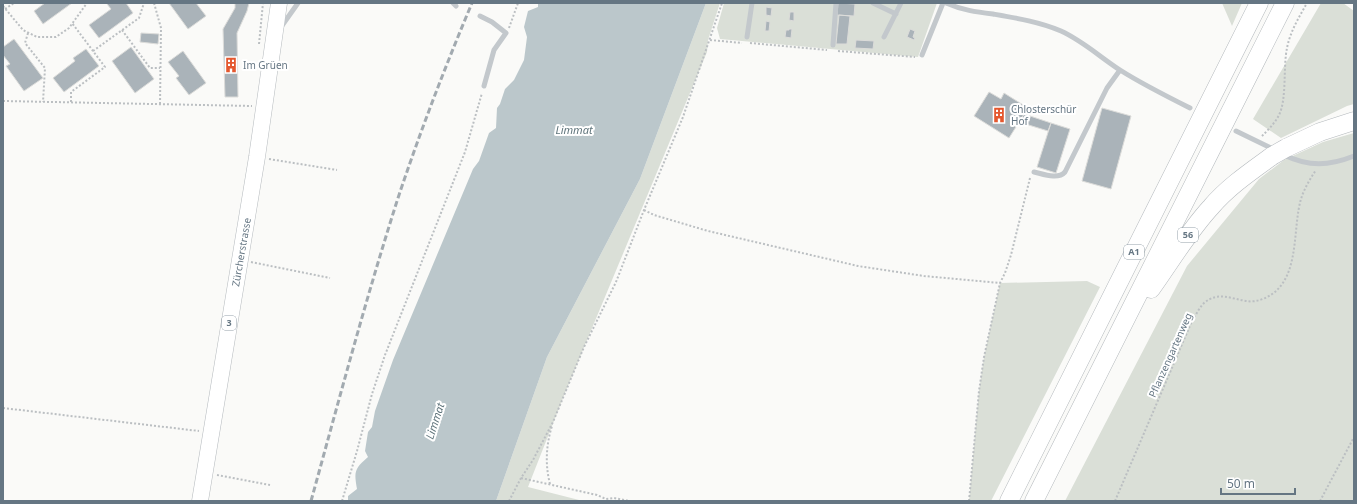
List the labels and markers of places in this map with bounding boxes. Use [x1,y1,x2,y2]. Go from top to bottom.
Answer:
building icon: Im Grüen [222,56,240,74]
place label: Im Grüen [243,58,288,72]
place label: Chlosterschür Hof [1011,102,1076,128]
building icon: Chlosterschür Hof [990,106,1008,124]

